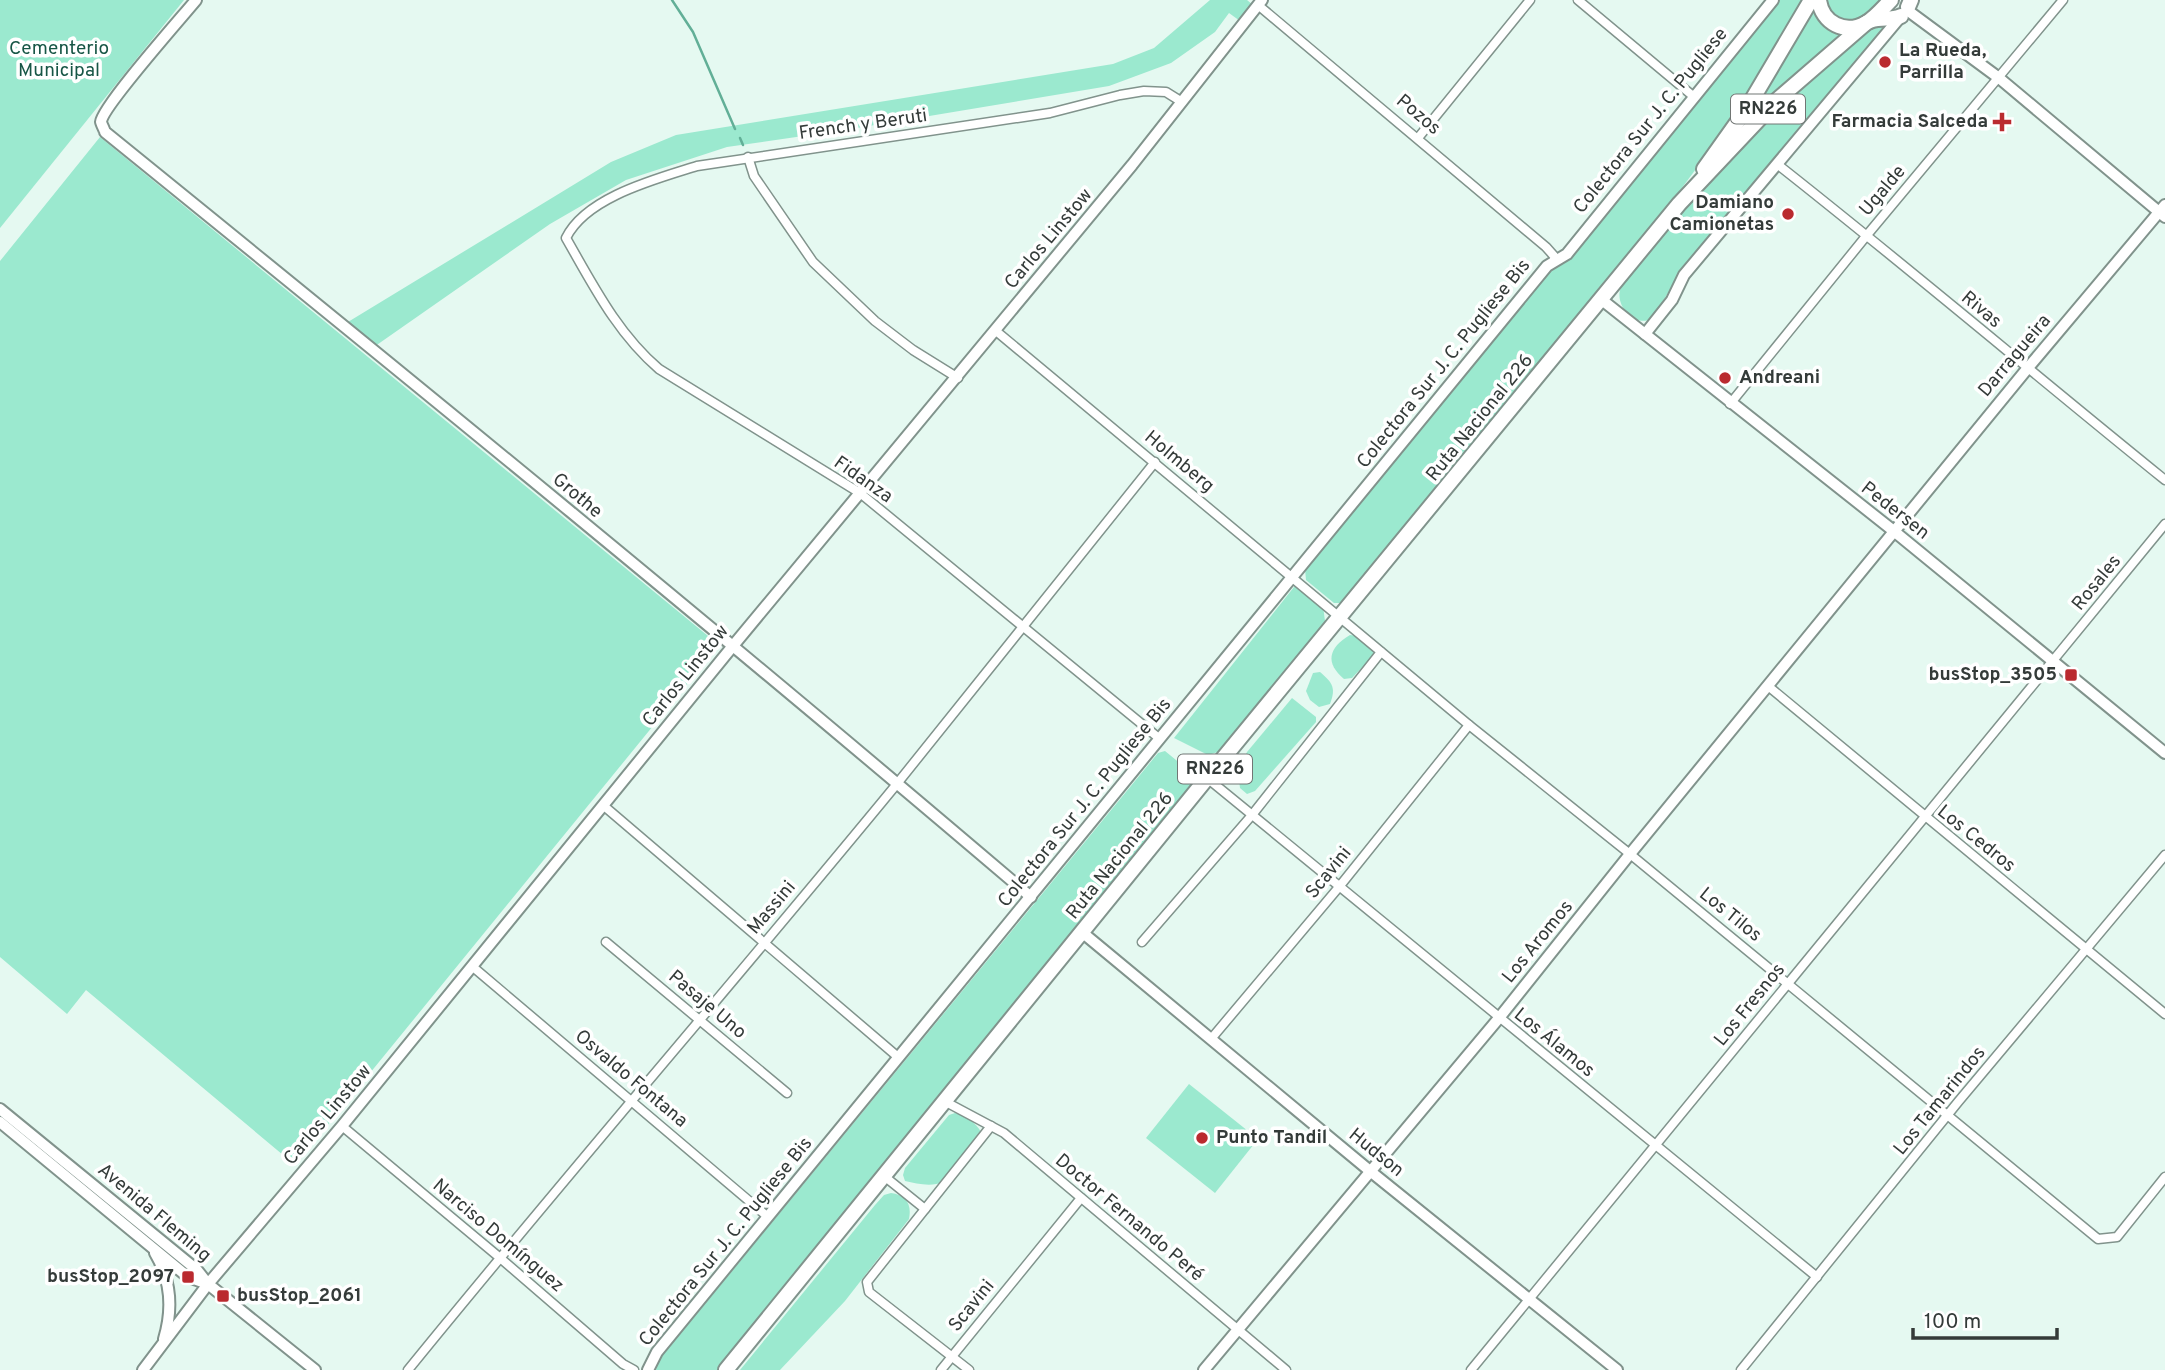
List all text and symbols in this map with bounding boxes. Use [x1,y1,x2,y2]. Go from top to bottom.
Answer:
street label: Colectora Sur J. C. Pugliese [1569,23,1733,219]
park label: Cementerio Municipal [9,37,109,83]
place label: La Rueda, Parrilla [1899,39,1987,85]
marker: La Rueda, Parrilla [1877,54,1893,70]
street label: Pozos [1391,89,1445,141]
road number: RN226 [1731,94,1805,124]
street label: French y Beruti [797,104,929,146]
place label: Farmacia Salceda [1832,110,1988,134]
marker: Farmacia Salceda [1994,114,2010,130]
street label: Ugalde [1855,160,1911,222]
street label: Carlos Linstow [1000,184,1098,294]
place label: Damiano Camionetas [1669,191,1774,237]
marker: Damiano Camionetas [1780,206,1796,222]
street label: Colectora Sur J. C. Pugliese Bis [1352,254,1536,474]
street label: Rivas [1956,286,2006,334]
street label: Darragueira [1973,310,2057,402]
street label: Ruta Nacional 226 [1421,349,1539,487]
place label: Andreani [1739,366,1820,390]
marker: Andreani [1717,370,1733,386]
street label: Holmberg [1139,426,1219,498]
street label: Fidanza [829,451,897,509]
street label: Grothe [547,468,607,524]
street label: Pedersen [1856,477,1934,545]
street label: Rosales [2067,550,2127,616]
street label: Carlos Linstow [638,620,734,732]
place label: busStop_3505 [1929,663,2057,687]
marker: busStop_3505 [2063,667,2079,683]
street label: Colectora Sur J. C. Pugliese Bis [993,693,1177,913]
road number: RN226 [1178,754,1252,784]
street label: Ruta Nacional 226 [1061,787,1179,925]
street label: Los Cedros [1932,800,2020,878]
street label: Scavini [1301,842,1357,904]
street label: Massini [743,876,801,940]
street label: Los Tilos [1694,882,1766,948]
street label: Los Aromos [1497,896,1579,988]
street label: Los Fresnos [1709,959,1791,1051]
street label: Pasaje Uno [663,965,751,1045]
street label: Los Álamos [1509,1002,1600,1083]
street label: Osvaldo Fontana [570,1025,692,1133]
street label: Los Tamarindos [1889,1042,1991,1160]
street label: Carlos Linstow [279,1060,377,1170]
street label: Hudson [1343,1123,1409,1183]
place label: Punto Tandil [1216,1126,1327,1150]
marker: Punto Tandil [1194,1130,1210,1146]
street label: Colectora Sur J. C. Pugliese Bis [634,1132,818,1352]
street label: Doctor Fernando Peré [1050,1149,1208,1287]
street label: Avenida Fleming [92,1158,216,1268]
street label: Narciso Domínguez [427,1174,569,1298]
place label: busStop_2097 [47,1265,174,1289]
marker: busStop_2097 [180,1269,196,1285]
street label: Scavini [944,1275,1000,1337]
place label: busStop_2061 [237,1284,362,1308]
marker: busStop_2061 [215,1288,231,1304]
scale bar [1913,1296,2056,1340]
text: 100 m [1924,1309,1981,1336]

